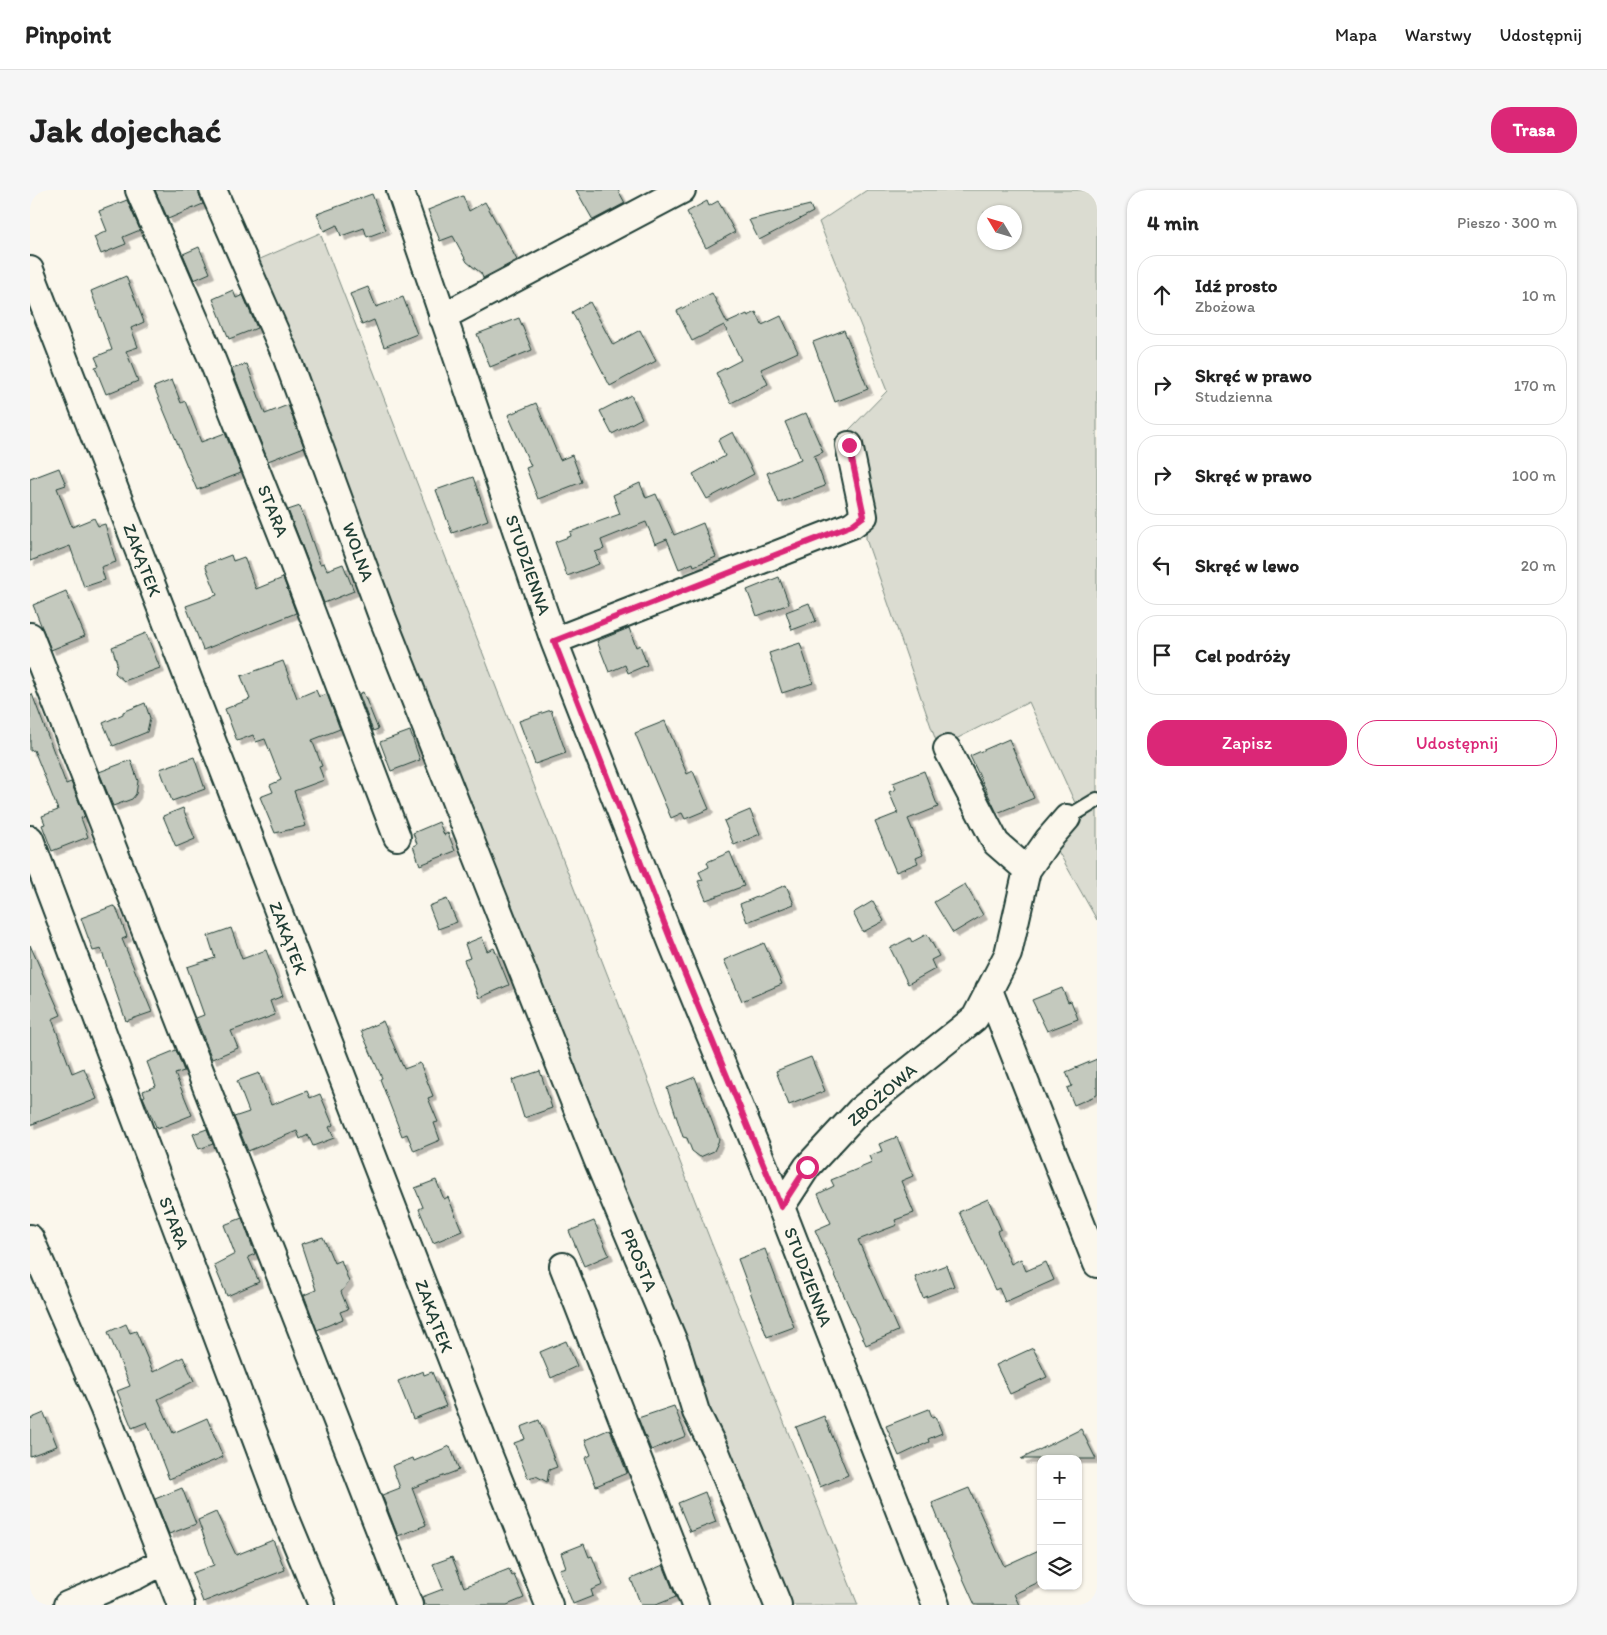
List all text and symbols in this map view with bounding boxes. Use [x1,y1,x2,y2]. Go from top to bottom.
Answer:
text: Pinpoint [25,20,111,49]
text: Mapa [1335,24,1377,46]
text: Warstwy [1405,24,1472,46]
text: Udostępnij [1500,24,1582,46]
button: Trasa [1491,107,1577,153]
text: Jak dojechać [30,109,222,151]
north arrow [977,205,1022,250]
text: 4 min [1147,210,1199,235]
text: Pieszo · 300 m [1457,213,1557,232]
text: Idź prosto [1195,274,1278,297]
icon: ahead [1148,281,1176,309]
text: 10 m [1522,286,1556,305]
text: Zbożowa [1195,297,1255,316]
text: Skręć w prawo [1195,364,1312,387]
icon: right [1148,371,1176,399]
text: 170 m [1514,376,1556,395]
text: Studzienna [1195,387,1273,406]
route end [838,434,861,457]
icon: right [1148,461,1176,489]
text: Skręć w prawo [1195,464,1312,487]
text: 100 m [1512,466,1556,485]
street label: STARA [253,482,294,541]
street label: STUDZIENNA [501,512,556,619]
street label: ZAKĄTEK [118,520,166,600]
street label: WOLNA [337,520,379,585]
icon: left [1148,551,1176,579]
text: Skręć w lewo [1195,554,1299,577]
text: 20 m [1521,556,1556,575]
icon: arrive [1148,641,1176,669]
text: Cel podróży [1195,644,1290,667]
button: Zapisz [1147,720,1347,766]
button: Udostępnij [1357,720,1557,766]
street label: ZAKĄTEK [264,898,312,978]
street label: ZBOŻOWA [843,1059,922,1131]
route start [796,1156,819,1179]
street label: STARA [154,1194,194,1253]
street label: STUDZIENNA [779,1224,837,1330]
street label: PROSTA [616,1225,662,1295]
street label: ZAKĄTEK [410,1276,458,1356]
map controls [1037,1455,1082,1590]
button: + [1037,1455,1082,1500]
button: − [1037,1500,1082,1545]
button: layers [1037,1545,1082,1590]

